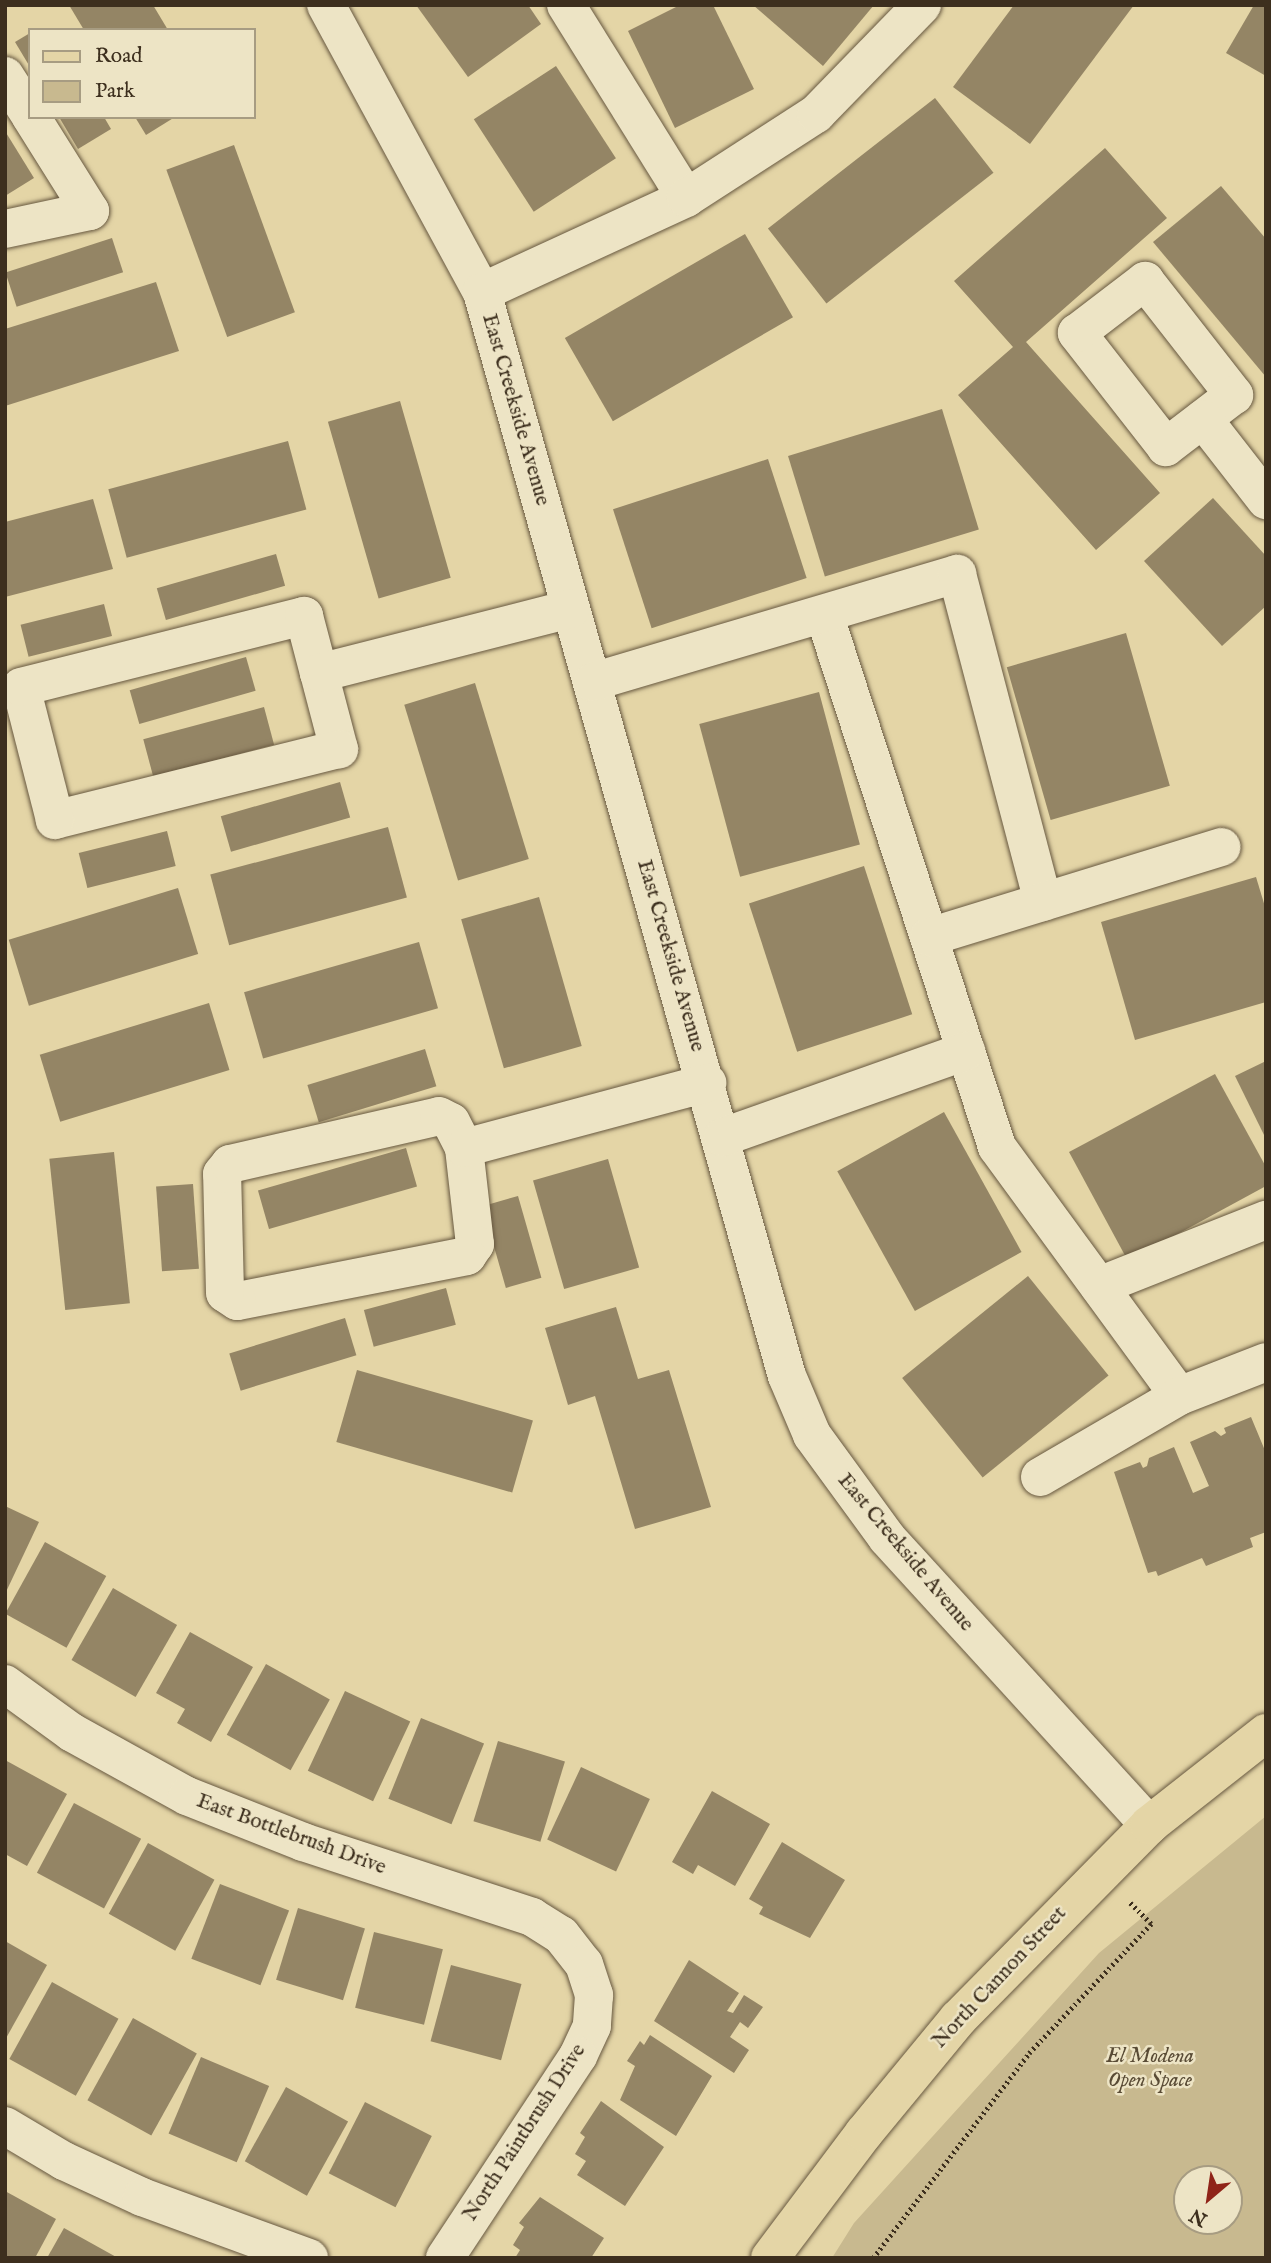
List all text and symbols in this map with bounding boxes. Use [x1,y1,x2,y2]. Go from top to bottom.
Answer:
legend [28,28,256,119]
text: Road [95,43,142,70]
text: Park [95,78,135,105]
street label: East Creekside Avenue [476,311,554,509]
street label: East Creekside Avenue [631,857,709,1055]
street label: East Creekside Avenue [832,1469,978,1637]
street label: East Bottlebrush Drive [193,1789,389,1881]
street label: North Cannon Street [928,1902,1072,2054]
street label: North Paintbrush Drive [458,2040,592,2226]
park label: El Modena Open Space [1106,2044,1194,2094]
north arrow [1173,2165,1243,2235]
text: N [1186,2202,1212,2231]

